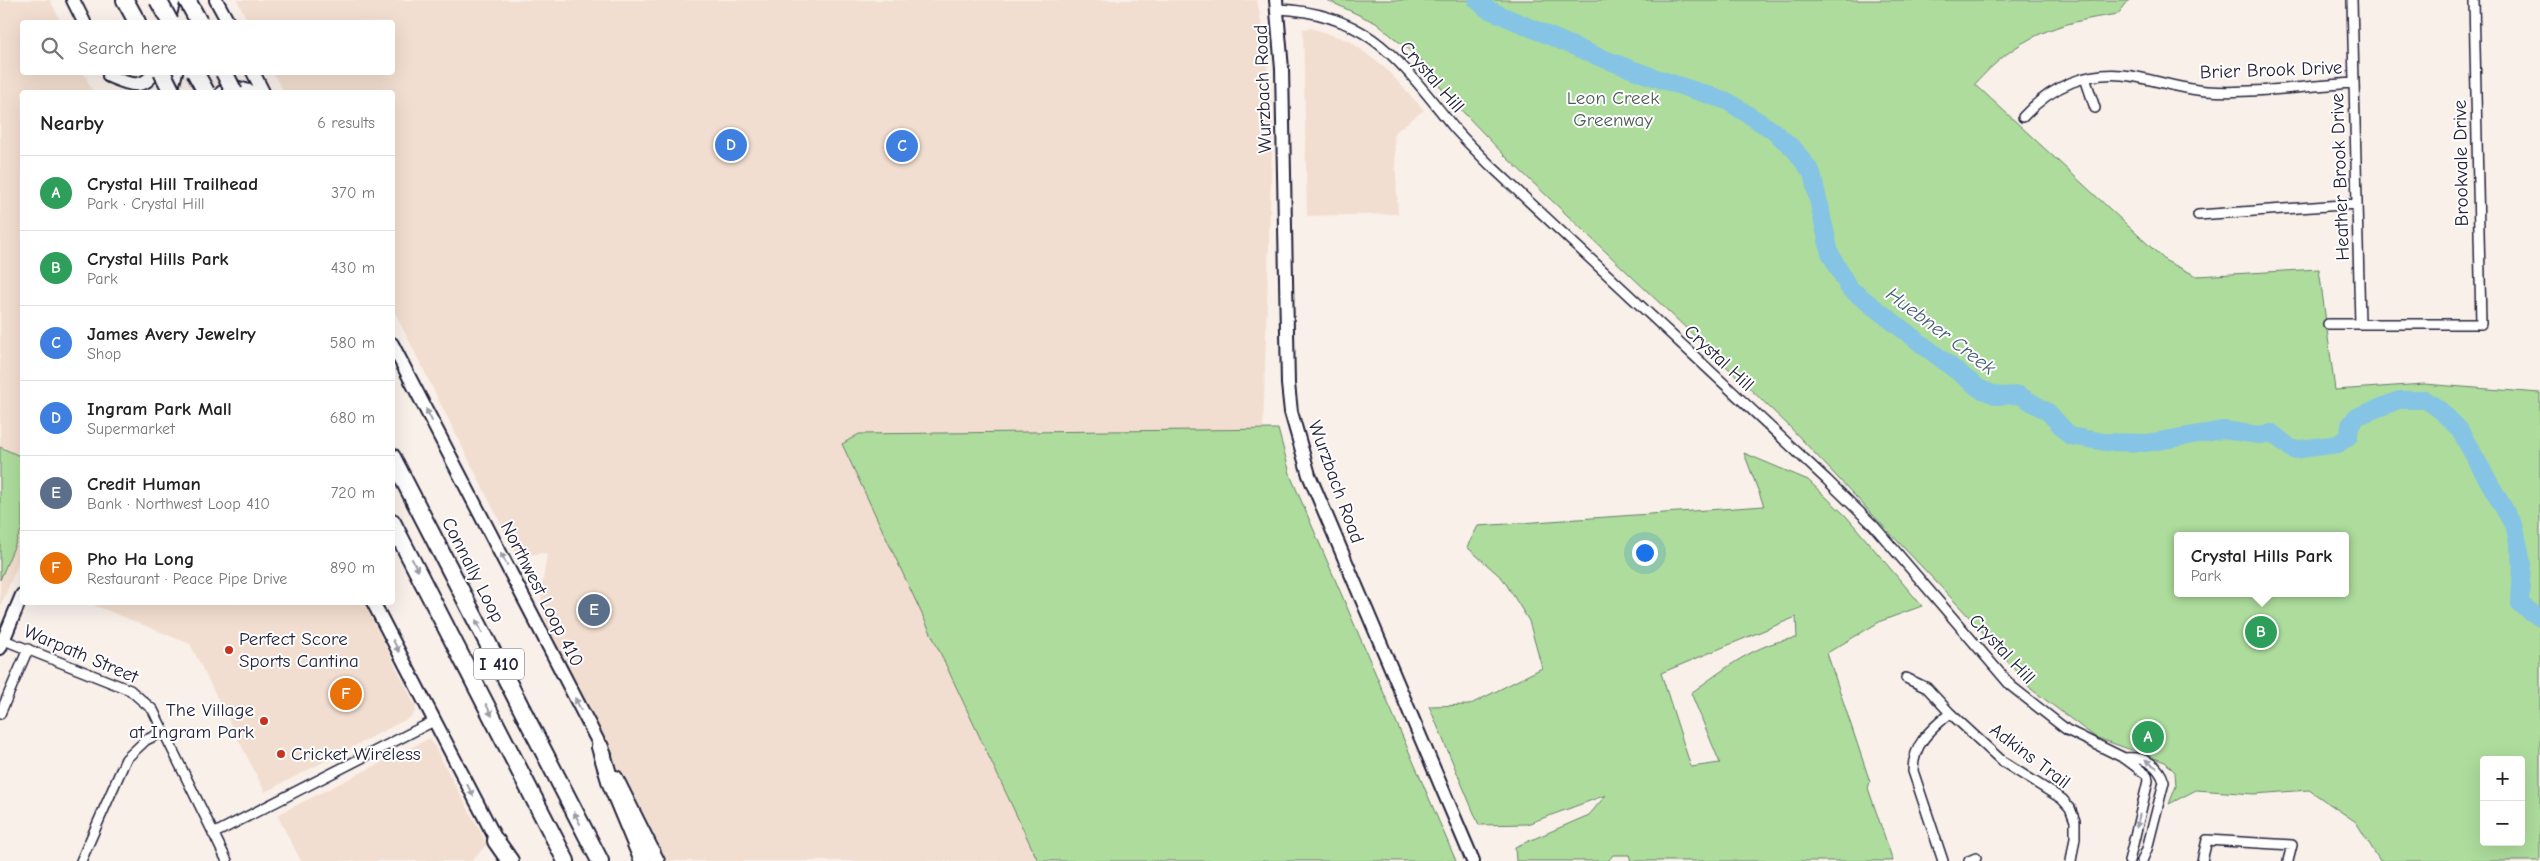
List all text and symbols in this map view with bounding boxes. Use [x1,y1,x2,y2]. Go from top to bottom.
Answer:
search box [20,20,395,75]
street label: Wurzbach Road [1250,24,1276,154]
icon: search [38,34,66,62]
text: Search here [78,37,177,59]
street label: Crystal Hill [1395,37,1469,117]
street label: Brier Brook Drive [2199,57,2343,83]
park label: Leon Creek Greenway [1567,87,1660,131]
street label: Heather Brook Drive [2326,93,2354,261]
street label: Brookvale Drive [2449,100,2473,226]
text: Nearby [40,111,104,135]
text: 6 results [317,114,375,132]
pin: D [715,126,747,164]
pin: C [886,127,918,165]
text: Crystal Hill Trailhead [87,173,258,195]
text: A [52,184,60,202]
text: 370 m [331,184,375,202]
text: Park · Crystal Hill [87,195,205,213]
text: Crystal Hills Park [87,248,229,270]
text: B [51,259,61,277]
text: 430 m [331,259,375,277]
text: Park [87,270,118,288]
water label: Huebner Creek [1882,282,2000,380]
street label: Crystal Hill [1680,320,1758,396]
text: James Avery Jewelry [87,323,256,345]
text: C [51,334,61,352]
text: 580 m [330,334,375,352]
text: Shop [87,345,121,363]
text: Ingram Park Mall [87,398,232,420]
one-way arrow [425,408,433,422]
text: D [51,409,61,427]
text: 680 m [330,409,375,427]
street label: Wurzbach Road [1304,418,1368,546]
text: Supermarket [87,420,175,438]
text: Credit Human [87,473,201,495]
text: E [51,484,61,502]
text: 720 m [331,484,375,502]
text: Bank · Northwest Loop 410 [87,495,270,513]
street label: Connally Loop [437,514,509,626]
street label: Northwest Loop 410 [496,518,588,670]
popup [2174,532,2349,597]
your location [1632,540,1658,566]
text: Crystal Hills Park [2191,545,2332,567]
text: Pho Ha Long [87,548,194,570]
one-way arrow [499,553,508,566]
one-way arrow [411,558,419,572]
text: F [51,559,61,577]
text: 890 m [330,559,375,577]
text: Park [2191,567,2221,585]
text: Restaurant · Peace Pipe Drive [87,570,287,588]
pin: E [578,591,610,629]
street label: Crystal Hill [1964,610,2040,688]
pin: B [2245,613,2277,651]
one-way arrow [475,619,483,634]
street label: Warpath Street [21,620,142,688]
place label: Perfect Score Sports Cantina [239,628,359,672]
one-way arrow [392,639,400,653]
marker: Perfect Score Sports Cantina [223,644,235,656]
road number: I 410 [474,649,524,680]
pin: F [330,675,362,713]
one-way arrow [574,696,582,711]
place label: The Village at Ingram Park [129,699,255,743]
one-way arrow [485,702,493,717]
marker: The Village at Ingram Park [258,715,270,727]
pin: A [2132,718,2164,756]
street label: Adkins Trail [1986,719,2074,793]
place label: Cricket Wireless [291,743,421,765]
marker: Cricket Wireless [275,748,287,760]
map controls [2480,756,2525,846]
button: + [2480,756,2525,801]
one-way arrow [2144,760,2158,769]
one-way arrow [466,783,474,798]
button: − [2480,801,2525,846]
one-way arrow [573,810,581,825]
one-way arrow [2134,813,2142,828]

